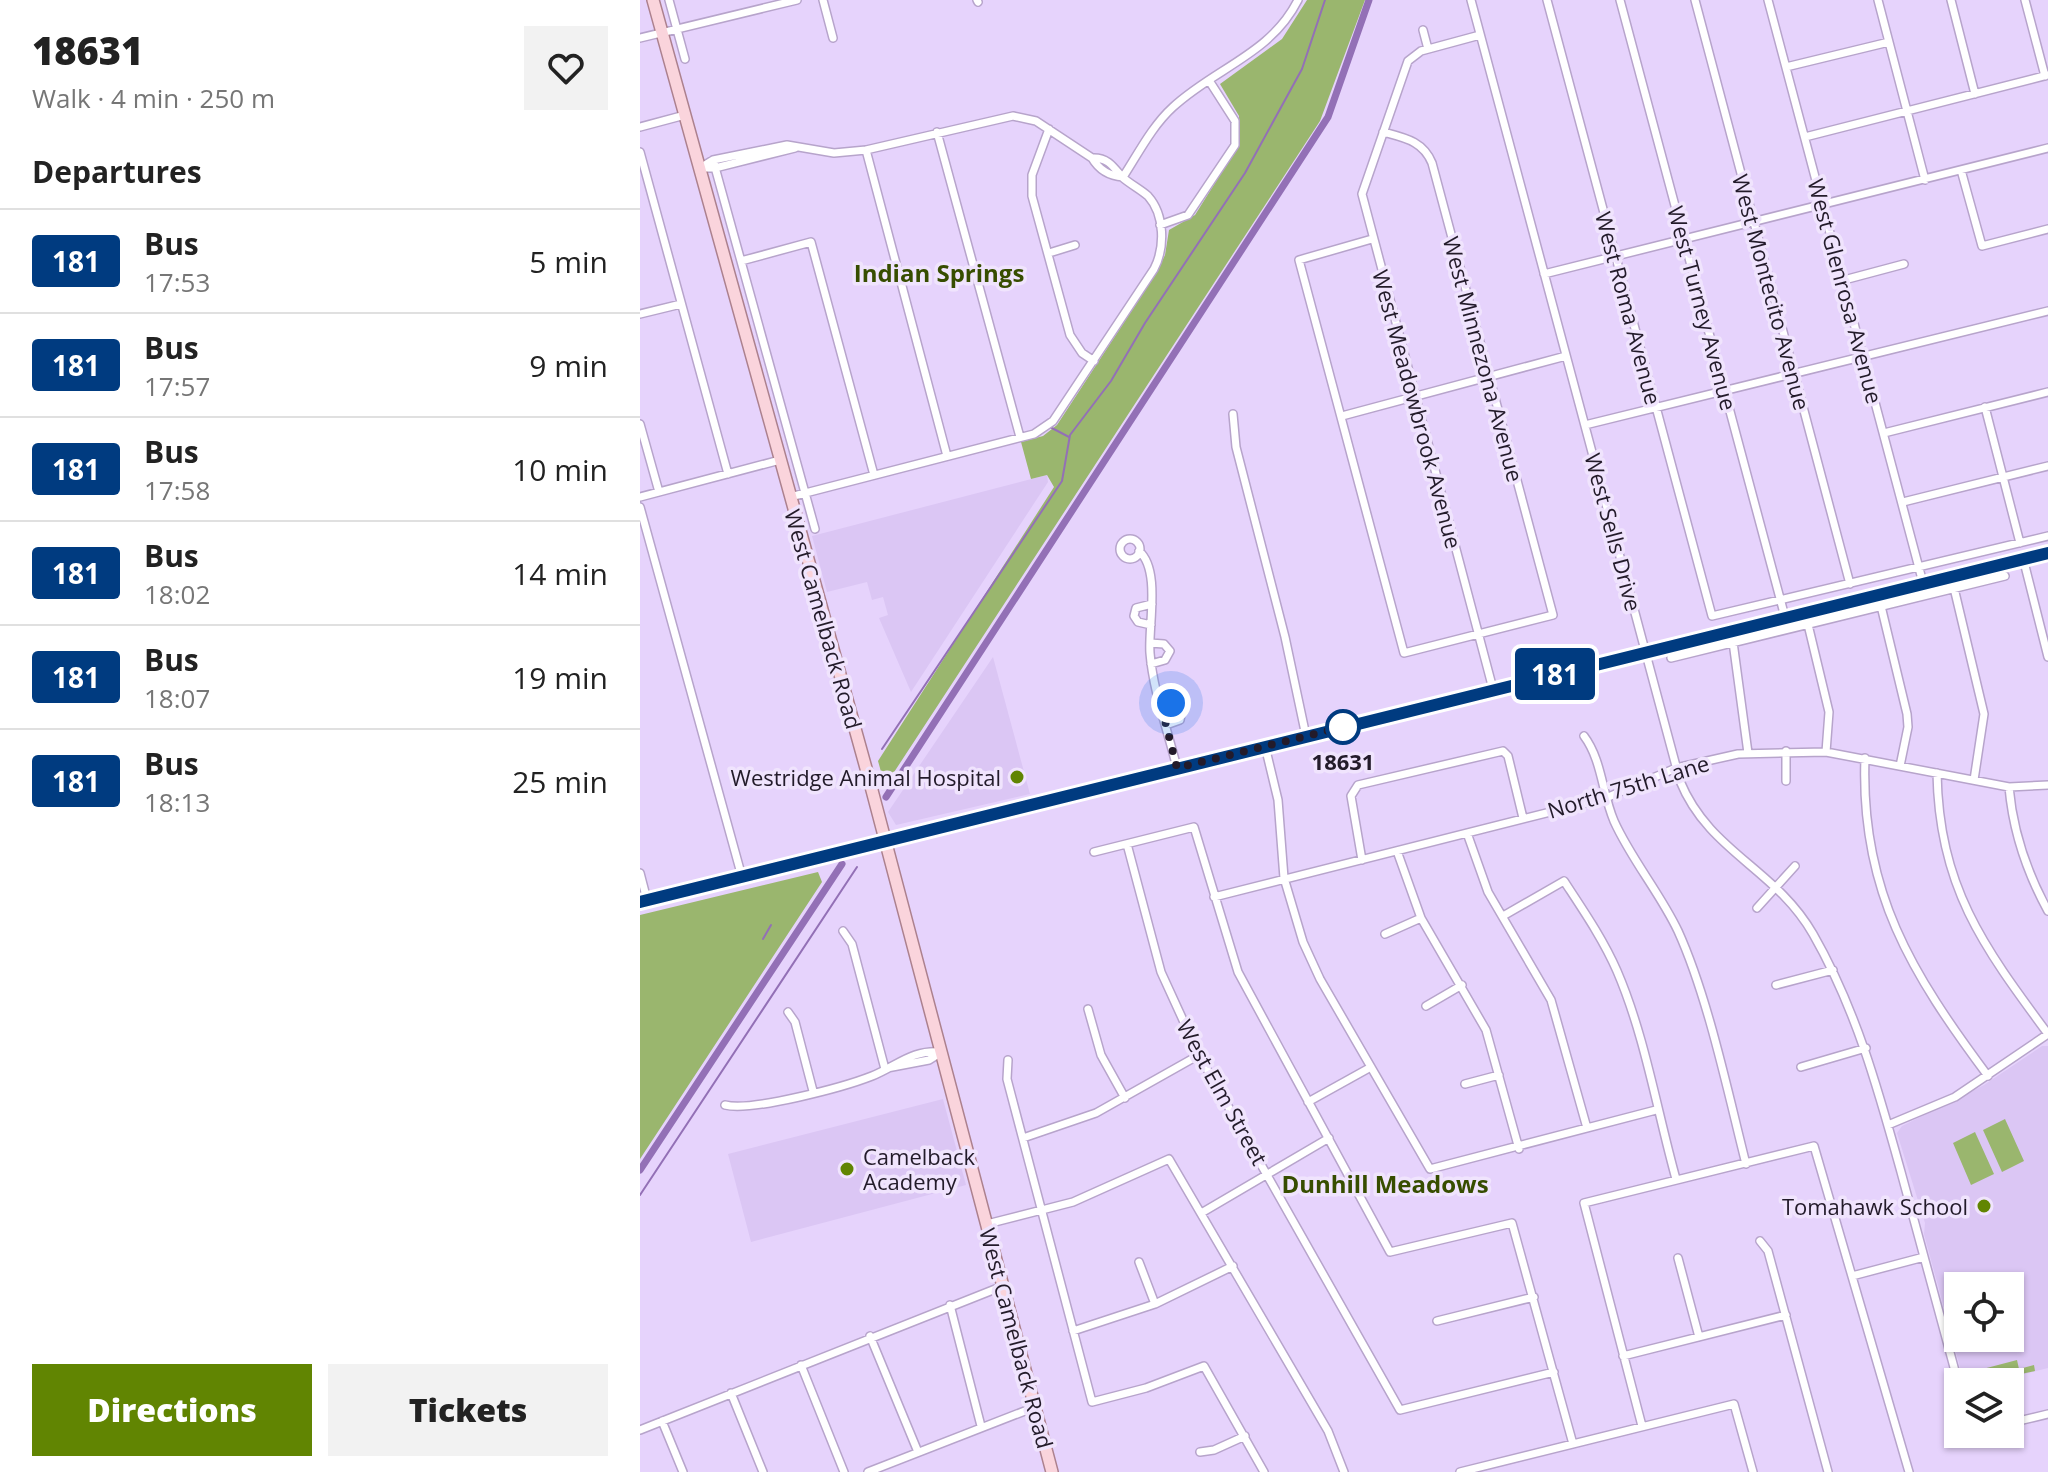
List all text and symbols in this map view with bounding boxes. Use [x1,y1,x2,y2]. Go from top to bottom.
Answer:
text: 18631 [32,24,143,76]
button: heart [524,26,608,110]
text: Walk · 4 min · 250 m [32,80,275,116]
text: Departures [32,151,202,192]
street label: West Montecito Avenue [1726,171,1818,413]
street label: West Glenrosa Avenue [1802,175,1890,407]
street label: West Turney Avenue [1661,202,1745,414]
street label: West Roma Avenue [1589,208,1669,408]
text: Bus [144,223,199,264]
street label: West Minnezona Avenue [1437,233,1531,485]
text: 5 min [529,241,608,282]
text: 181 [52,242,100,280]
district label: Indian Springs [854,256,1024,289]
text: 17:53 [144,264,210,300]
street label: West Meadowbrook Avenue [1366,266,1470,552]
text: Bus [144,327,199,368]
text: 9 min [529,345,608,386]
text: 181 [52,346,100,384]
text: 17:57 [144,368,210,404]
text: Bus [144,431,199,472]
text: 10 min [512,449,608,490]
text: 181 [52,450,100,488]
street label: West Sells Drive [1579,450,1649,614]
text: 17:58 [144,472,210,508]
street label: West Camelback Road [778,506,870,732]
text: Bus [144,535,199,576]
text: 14 min [512,553,608,594]
text: 181 [52,554,100,592]
text: 18:02 [144,576,210,612]
text: Bus [144,639,199,680]
line badge: 181 [1509,648,1601,700]
text: 181 [1531,655,1579,693]
text: 19 min [512,657,608,698]
text: 181 [52,658,100,696]
text: 18:07 [144,680,210,716]
your location [1151,683,1191,723]
marker: 18631 [1326,710,1360,744]
text: Bus [144,743,199,784]
place label: 18631 [1312,746,1374,776]
street label: North 75th Lane [1543,747,1713,825]
text: 25 min [512,761,608,802]
text: 181 [52,762,100,800]
place label: Westridge Animal Hospital [731,762,1001,792]
marker: Westridge Animal Hospital [1008,768,1026,786]
text: 18:13 [144,784,210,820]
street label: West Elm Street [1171,1014,1275,1170]
place label: Camelback Academy [863,1141,976,1196]
marker: Camelback Academy [838,1160,856,1178]
district label: Dunhill Meadows [1281,1167,1489,1200]
place label: Tomahawk School [1782,1191,1968,1221]
marker: Tomahawk School [1975,1197,1993,1215]
street label: West Camelback Road [973,1224,1061,1452]
map controls [1944,1272,2024,1448]
button: locate [1944,1272,2024,1352]
button: Directions [32,1364,312,1456]
button: Tickets [328,1364,608,1456]
button: layers [1944,1368,2024,1448]

